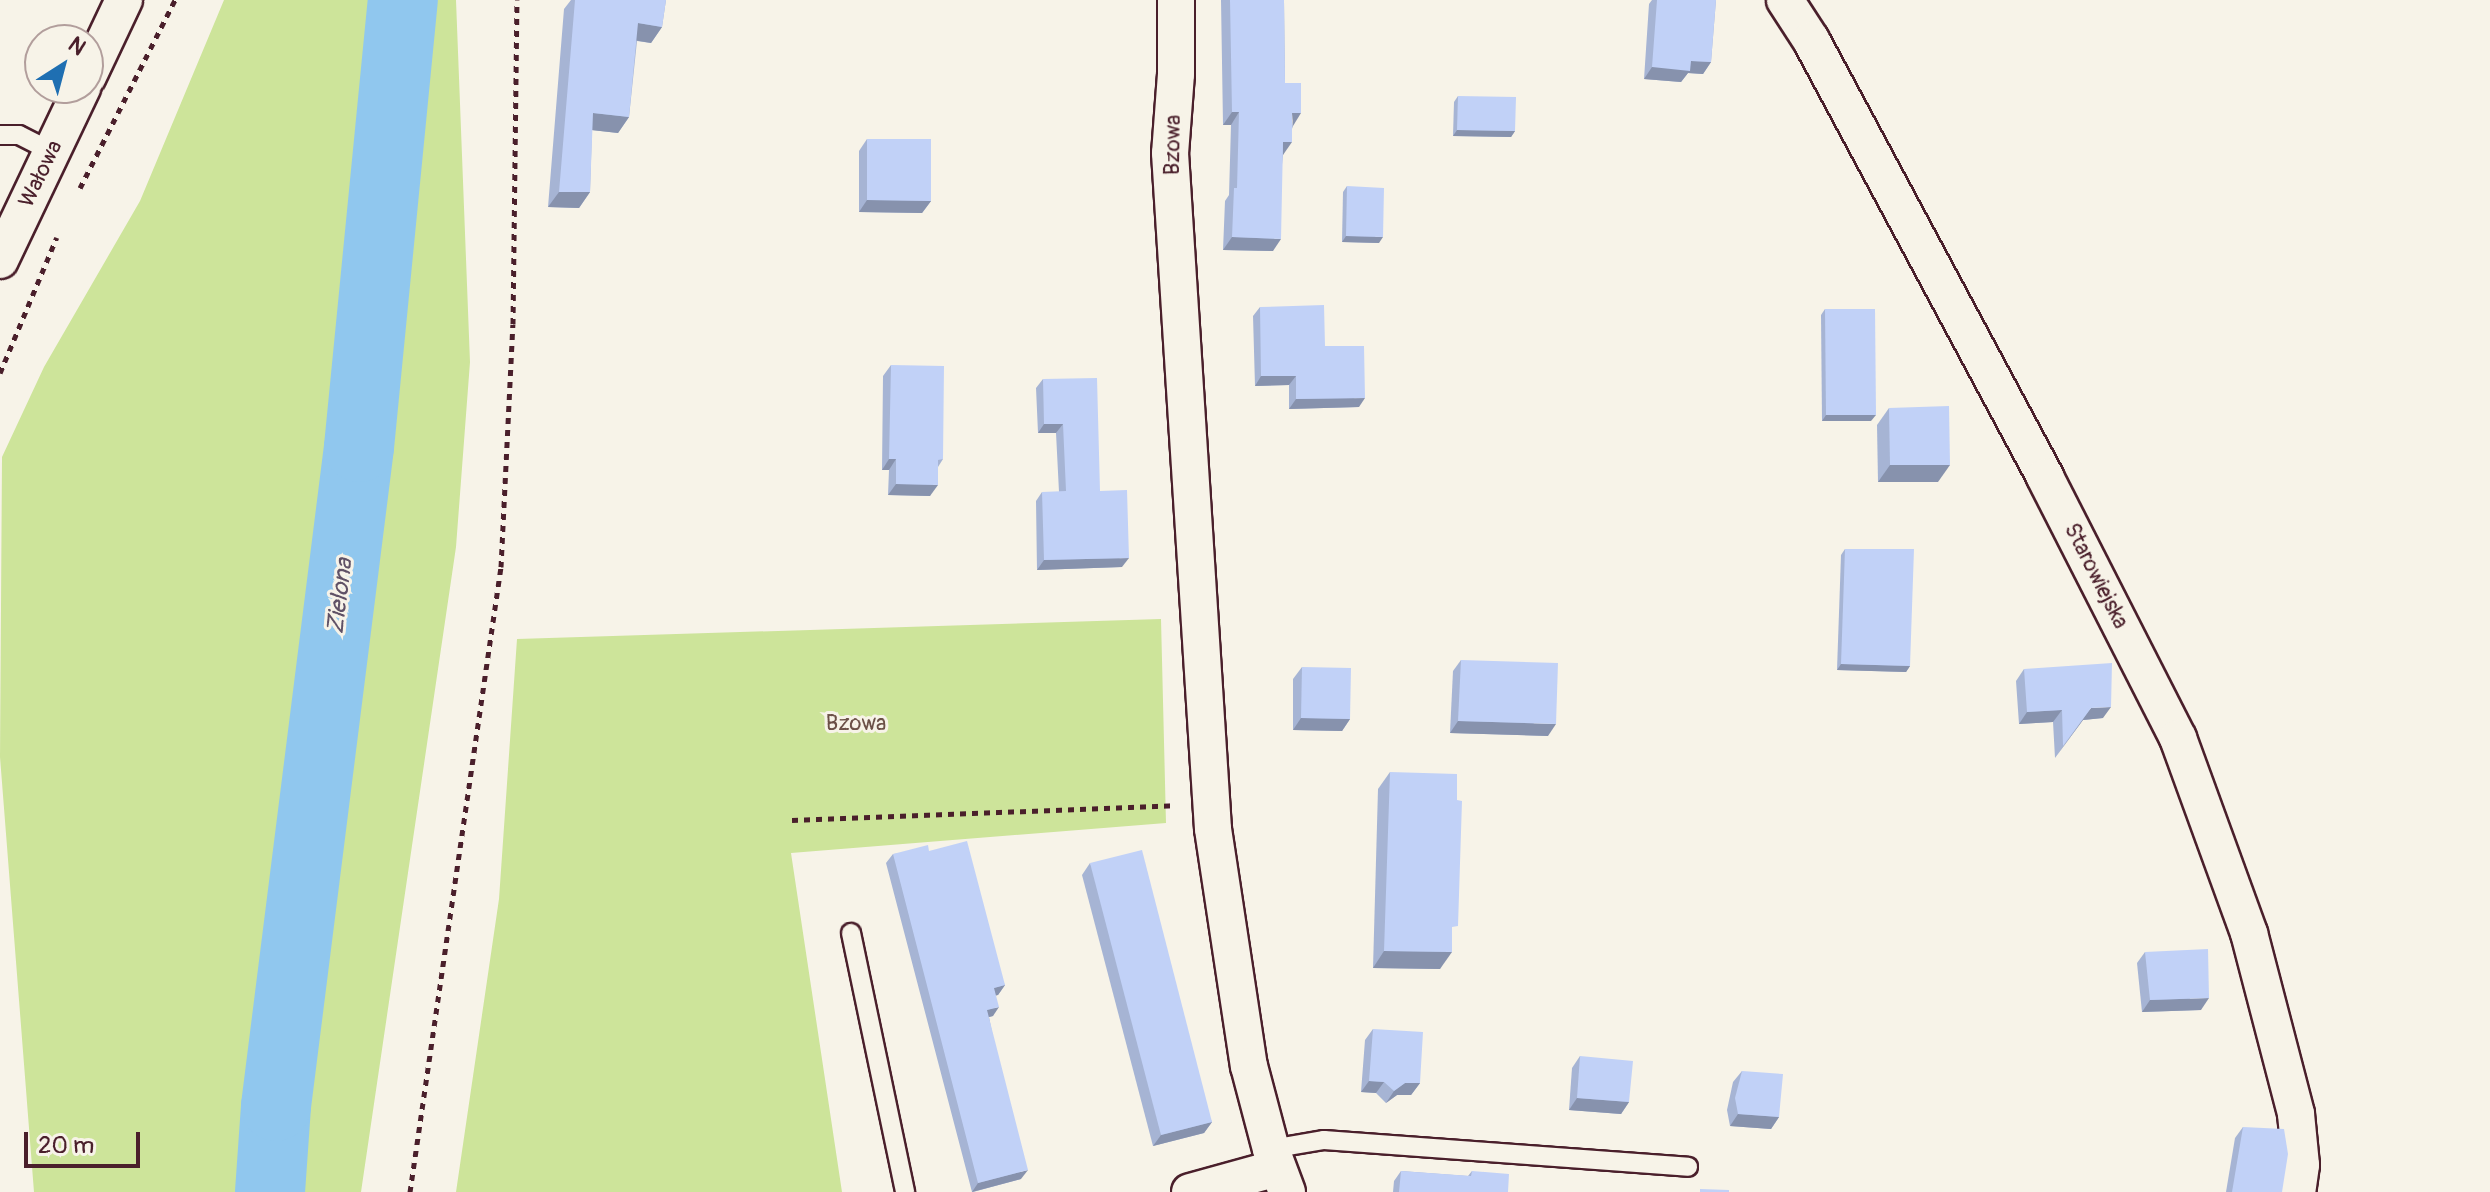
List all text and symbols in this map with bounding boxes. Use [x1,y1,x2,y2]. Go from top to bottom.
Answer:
north arrow [24,24,104,104]
text: N [63,31,91,62]
street label: Bzowa [1159,114,1187,176]
street label: Wałowa [14,136,68,212]
street label: Starowiejska [2058,519,2134,633]
water label: Zielona [321,557,359,635]
park label: Bzowa [826,711,886,737]
scale bar [28,1116,144,1166]
text: 20 m [38,1131,94,1160]

